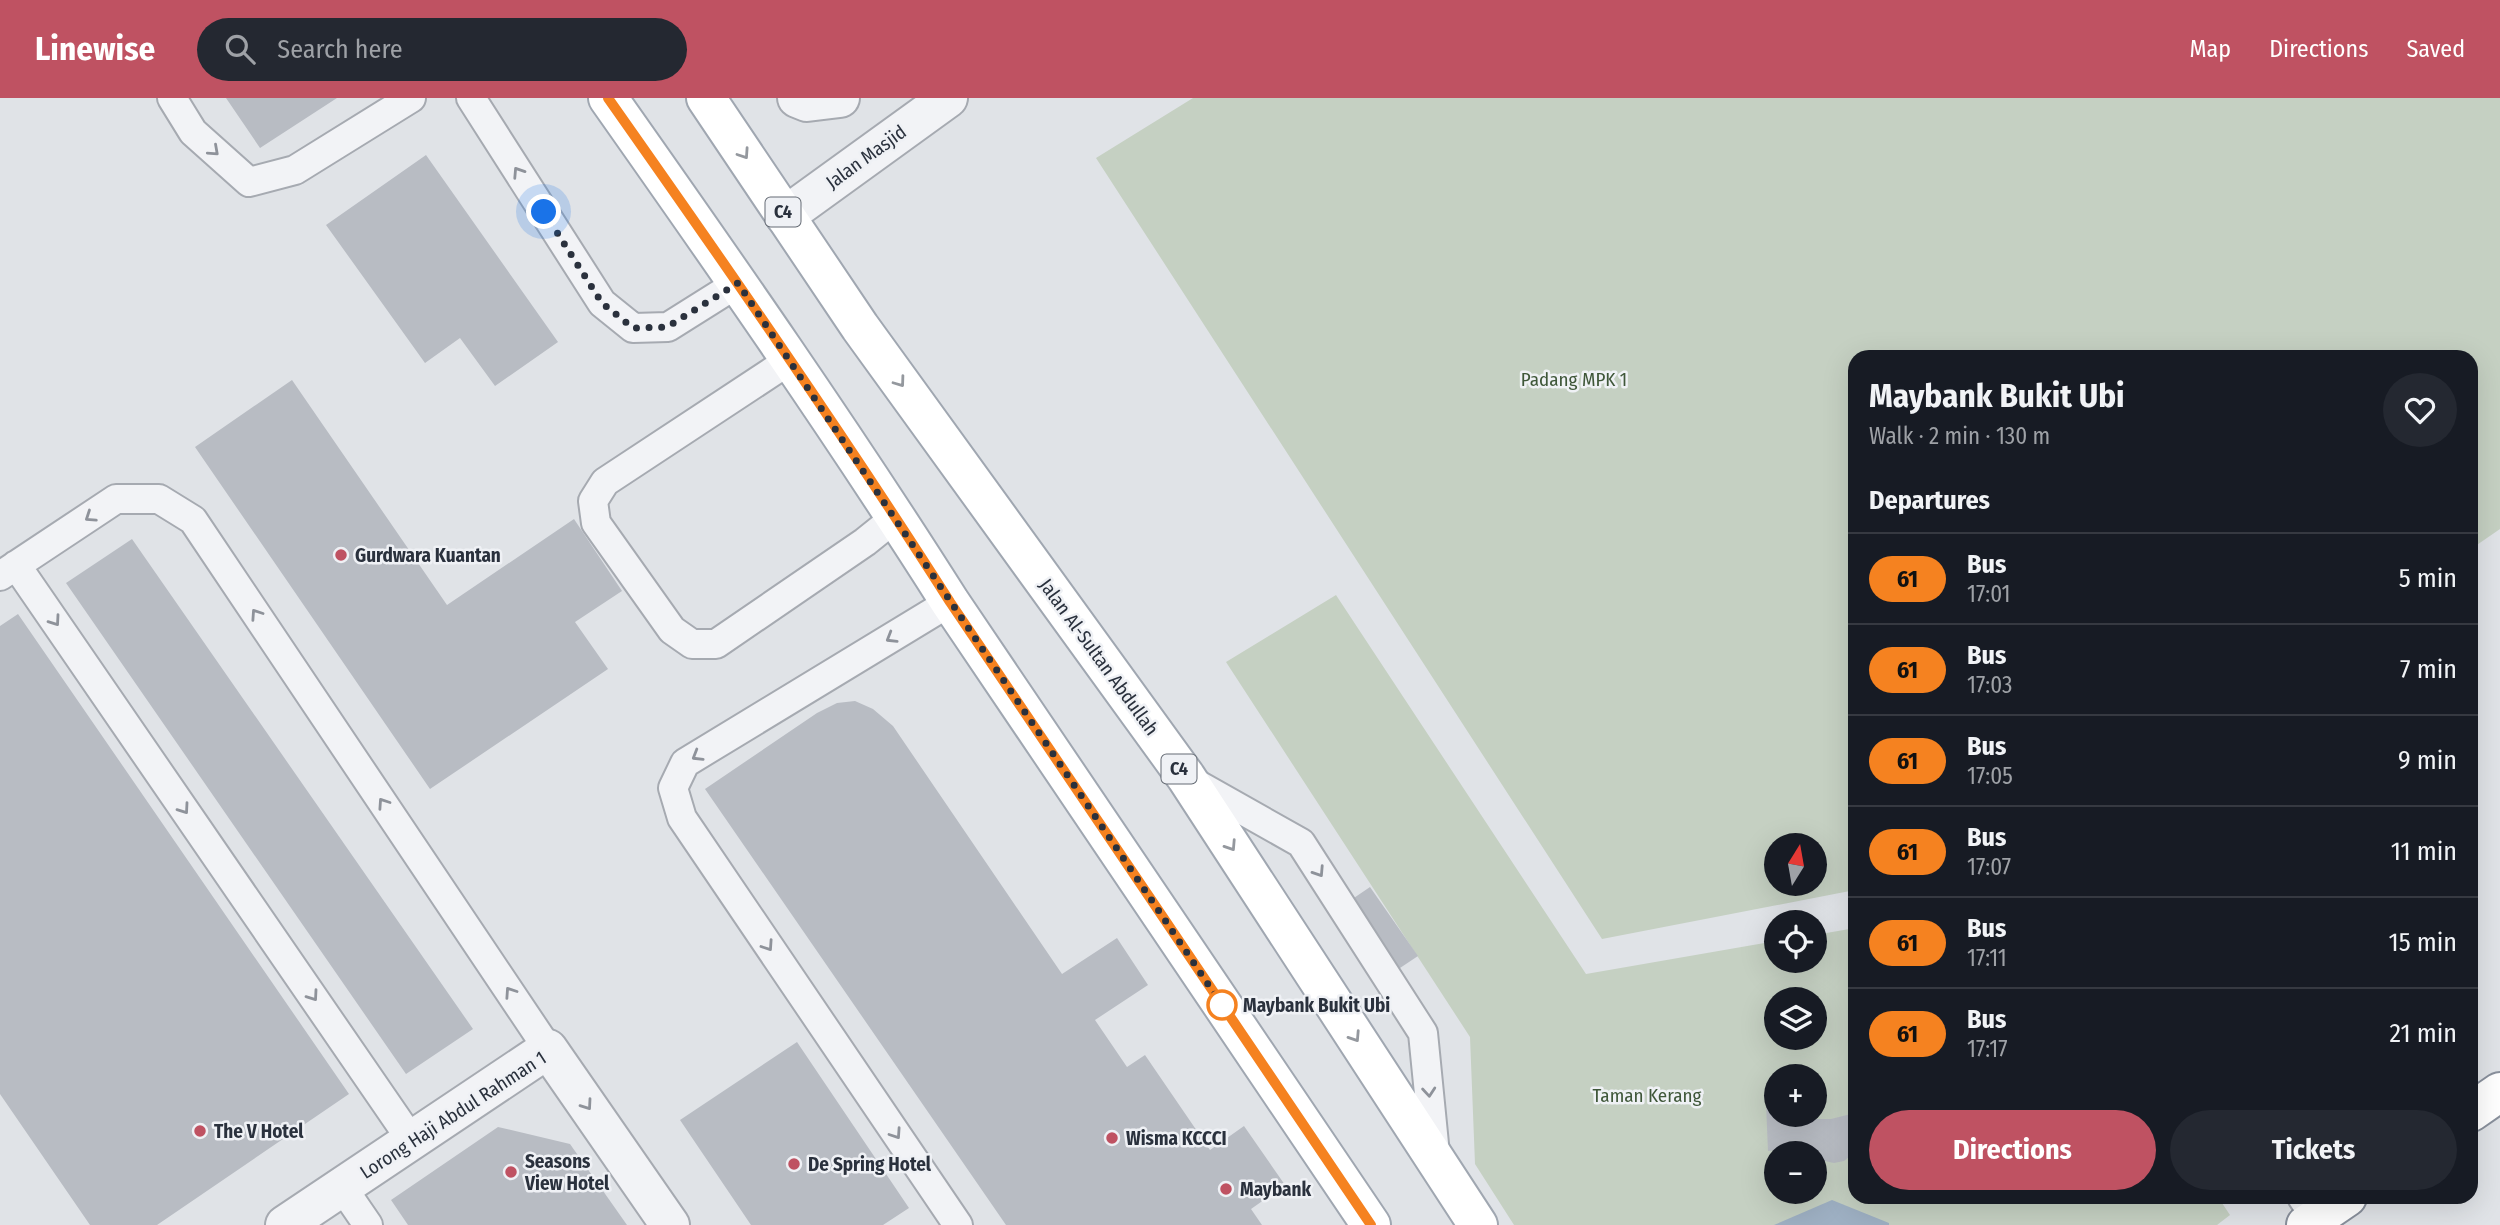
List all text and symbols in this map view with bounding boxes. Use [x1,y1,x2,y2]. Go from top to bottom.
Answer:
search box [197,18,687,81]
text: Linewise [35,29,155,69]
icon: search [221,30,259,68]
text: Search here [277,34,403,65]
text: Map [2190,35,2231,63]
text: Directions [2269,35,2368,63]
text: Saved [2406,35,2465,63]
street label: Jalan Masjid [821,120,911,194]
one-way arrow [206,143,219,155]
one-way arrow [736,147,749,160]
one-way arrow [513,166,526,179]
your location [526,194,561,229]
road number: C4 [766,198,800,226]
park label: Padang MPK 1 [1521,368,1627,391]
button: heart [2383,373,2457,447]
one-way arrow [891,374,904,387]
text: Maybank Bukit Ubi [1869,376,2125,416]
text: Walk · 2 min · 130 m [1869,422,2050,450]
text: Departures [1869,485,1990,516]
one-way arrow [85,509,98,521]
place label: Gurdwara Kuantan [355,544,501,567]
marker: Gurdwara Kuantan [333,547,349,563]
text: Bus [1967,549,2006,580]
text: 5 min [2399,563,2457,594]
text: 61 [1897,565,1918,593]
street label: Jalan Al-Sultan Abdullah [1034,574,1164,740]
text: 17:01 [1967,580,2011,608]
one-way arrow [252,609,264,622]
one-way arrow [47,613,59,626]
one-way arrow [886,629,899,642]
text: Bus [1967,640,2006,671]
text: 7 min [2400,654,2457,685]
text: 61 [1897,656,1918,684]
text: 17:03 [1967,671,2012,699]
text: Bus [1967,731,2006,762]
text: 9 min [2398,745,2457,776]
one-way arrow [691,747,704,760]
text: 61 [1897,747,1918,775]
road number: C4 [1162,754,1196,784]
text: 17:05 [1967,762,2013,790]
one-way arrow [379,798,391,811]
one-way arrow [176,801,189,814]
text: Bus [1967,822,2006,853]
north arrow [1764,833,1827,896]
map controls [1764,833,1827,1204]
text: 11 min [2391,836,2457,867]
text: 61 [1897,838,1918,866]
one-way arrow [1223,839,1236,852]
text: 17:07 [1967,853,2011,881]
one-way arrow [1311,864,1324,877]
button: locate [1764,910,1827,973]
text: Bus [1967,913,2006,944]
text: 15 min [2389,927,2457,958]
text: 61 [1897,929,1918,957]
one-way arrow [760,938,772,951]
text: 17:11 [1967,944,2007,972]
one-way arrow [506,987,518,1000]
button: layers [1764,987,1827,1050]
one-way arrow [305,988,317,1001]
marker: Maybank Bukit Ubi [1207,990,1237,1020]
place label: Maybank Bukit Ubi [1243,994,1390,1017]
text: Bus [1967,1004,2006,1035]
text: 21 min [2390,1018,2457,1049]
text: 61 [1897,1020,1918,1048]
one-way arrow [1347,1029,1360,1042]
text: 17:17 [1967,1035,2008,1063]
street label: Lorong Haji Abdul Rahman 1 [356,1046,550,1184]
button: + [1764,1064,1827,1127]
park label: Taman Kerang [1592,1084,1702,1107]
one-way arrow [1421,1087,1436,1098]
one-way arrow [579,1097,591,1110]
button: Directions [1869,1110,2156,1190]
button: Tickets [2170,1110,2457,1190]
place label: The V Hotel [214,1120,304,1143]
marker: The V Hotel [192,1123,208,1139]
one-way arrow [888,1126,900,1139]
place label: Wisma KCCCI [1126,1127,1227,1150]
marker: Wisma KCCCI [1104,1130,1120,1146]
button: − [1764,1141,1827,1204]
place label: Seasons View Hotel [524,1150,610,1195]
place label: De Spring Hotel [808,1153,932,1176]
marker: De Spring Hotel [786,1156,802,1172]
marker: Seasons View Hotel [503,1164,519,1180]
place label: Maybank [1240,1178,1311,1201]
marker: Maybank [1218,1181,1234,1197]

